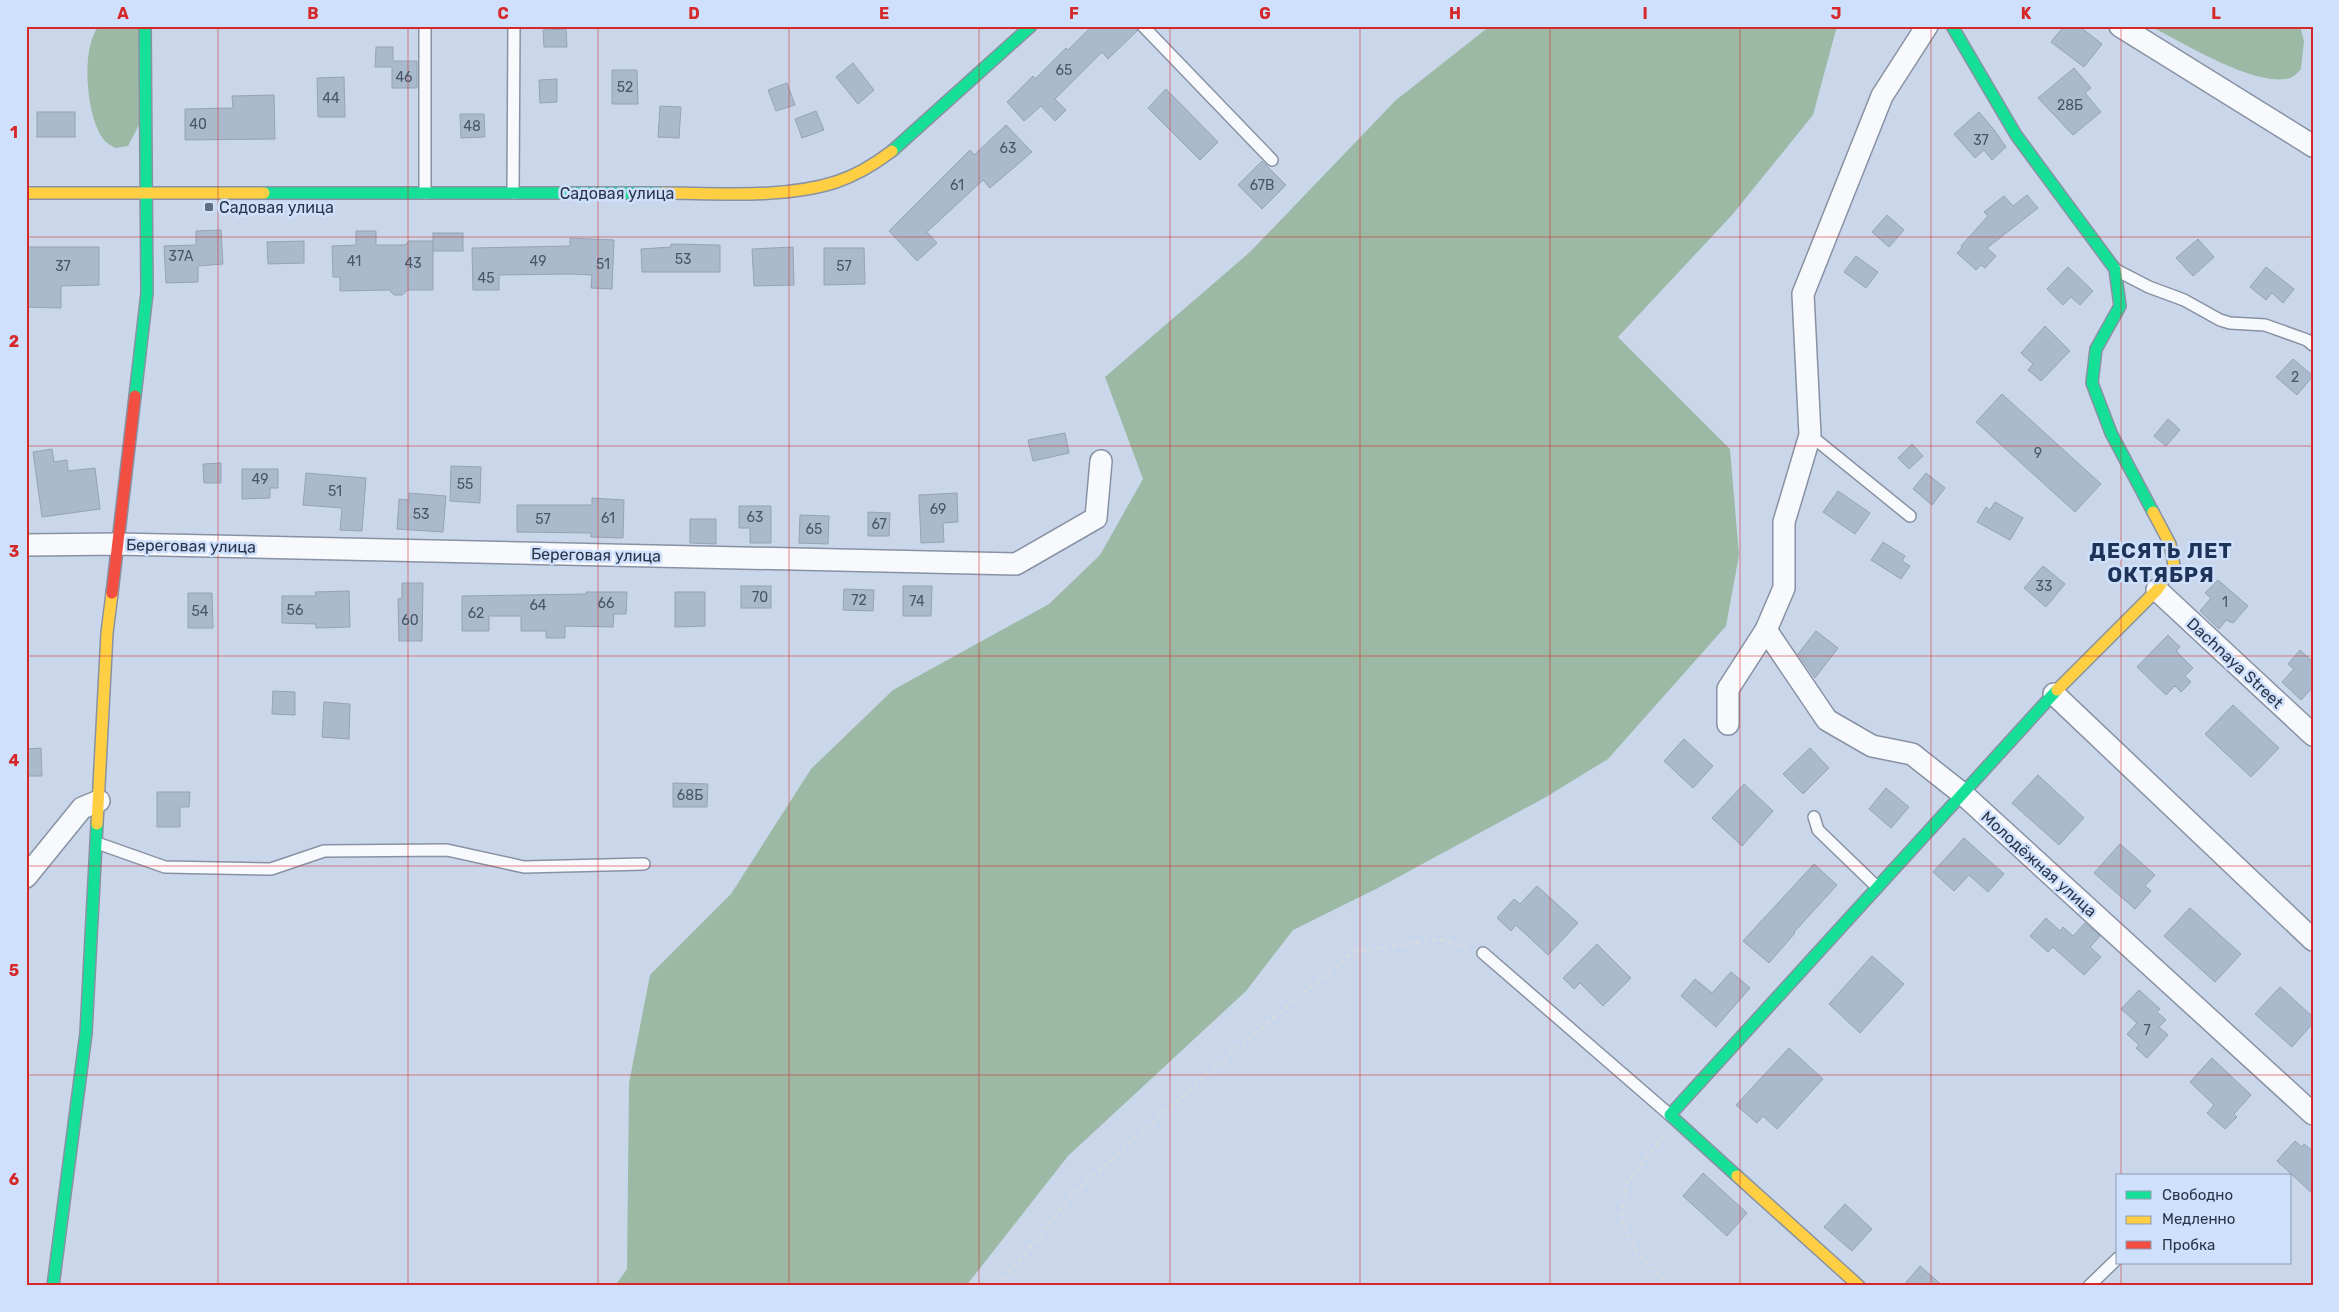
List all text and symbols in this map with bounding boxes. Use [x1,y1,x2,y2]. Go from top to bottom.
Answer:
text: A [117,4,129,23]
text: B [307,4,319,23]
text: C [497,4,509,23]
text: D [688,4,700,23]
text: E [879,4,889,23]
text: F [1069,4,1079,23]
text: G [1259,4,1271,23]
text: H [1449,4,1461,23]
text: I [1642,4,1648,23]
text: J [1831,4,1841,23]
text: K [2021,4,2032,23]
text: L [2211,4,2221,23]
house number: 65 [1056,62,1072,79]
house number: 46 [395,69,413,86]
house number: 52 [617,79,633,96]
house number: 44 [322,90,340,107]
house number: 28Б [2057,97,2083,114]
house number: 40 [189,116,207,133]
house number: 48 [463,118,481,135]
text: 1 [10,123,18,142]
house number: 37 [1973,132,1989,149]
house number: 63 [1000,140,1016,157]
house number: 61 [950,177,964,194]
house number: 67В [1250,177,1274,194]
street label: Садовая улица [560,184,674,203]
place label: Садовая улица [219,198,334,217]
marker: Садовая улица [203,201,215,213]
house number: 37А [169,248,194,265]
house number: 53 [675,251,691,268]
house number: 41 [347,253,361,270]
house number: 49 [530,253,546,270]
house number: 43 [404,255,422,272]
house number: 51 [596,256,610,273]
house number: 37 [55,258,71,275]
house number: 57 [836,258,852,275]
house number: 45 [477,270,495,287]
text: 2 [9,332,19,351]
house number: 2 [2291,369,2299,386]
house number: 9 [2034,445,2042,462]
house number: 49 [252,471,268,488]
house number: 55 [457,476,473,493]
house number: 51 [328,483,342,500]
house number: 69 [930,501,946,518]
house number: 53 [413,506,429,523]
house number: 63 [747,509,763,526]
house number: 61 [601,510,615,527]
house number: 57 [535,511,551,528]
house number: 67 [871,516,887,533]
house number: 65 [806,521,822,538]
street label: Береговая улица [126,535,256,557]
district label: ДЕСЯТЬ ЛЕТ ОКТЯБРЯ [2089,538,2233,587]
text: 3 [9,542,19,561]
street label: Береговая улица [531,544,661,566]
house number: 33 [2036,578,2052,595]
house number: 70 [752,589,768,606]
house number: 72 [851,592,867,609]
house number: 74 [909,593,925,610]
house number: 1 [2222,594,2228,611]
house number: 66 [598,595,614,612]
house number: 64 [529,597,547,614]
house number: 56 [287,602,303,619]
house number: 54 [191,603,209,620]
house number: 62 [468,605,484,622]
house number: 60 [401,612,419,629]
street label: Dachnaya Street [2183,614,2287,712]
text: 4 [9,751,20,770]
house number: 68Б [677,787,703,804]
street label: Молодёжная улица [1977,807,2101,921]
text: 5 [9,961,19,980]
house number: 7 [2143,1022,2151,1039]
text: 6 [9,1170,19,1189]
legend [2116,1174,2292,1264]
text: Свободно [2162,1186,2233,1204]
text: Медленно [2162,1210,2235,1228]
text: Пробка [2162,1236,2215,1254]

